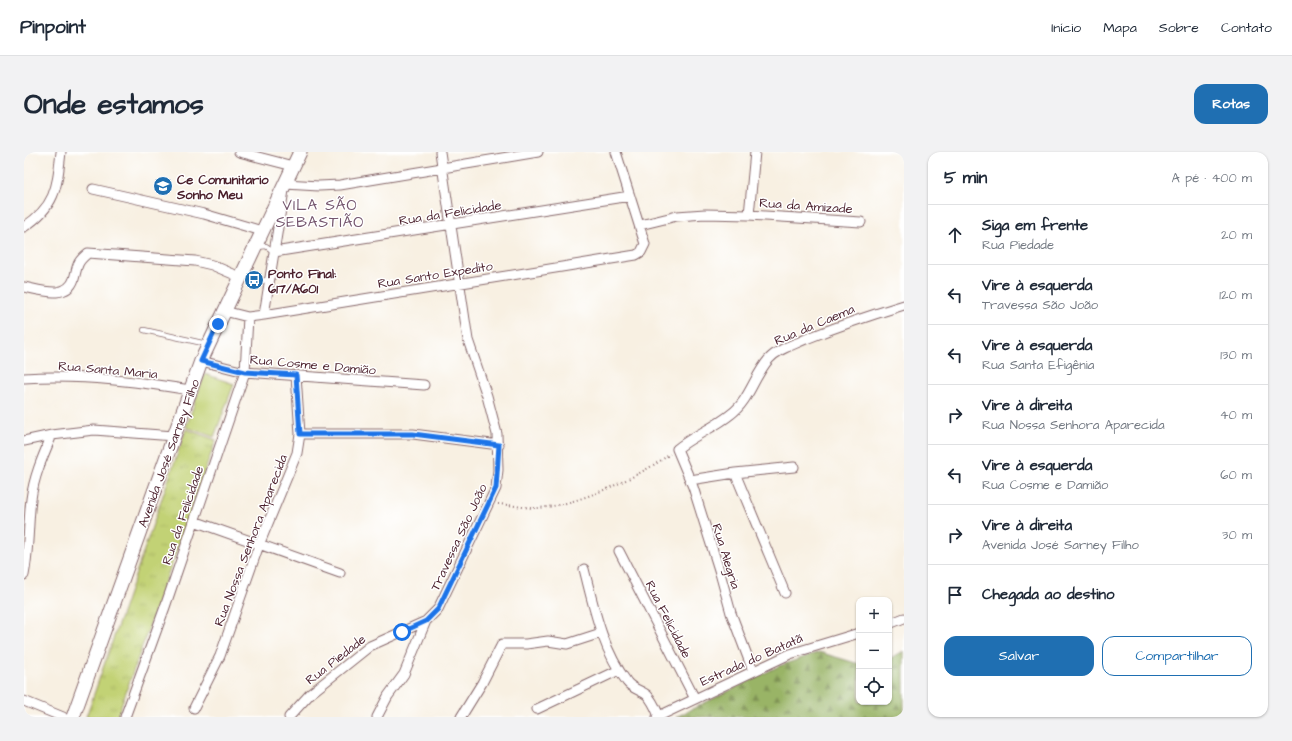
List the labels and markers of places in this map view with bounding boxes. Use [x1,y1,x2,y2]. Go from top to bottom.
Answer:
place label: Ce Comunitario Sonho Meu [176,171,269,204]
school or university icon: Ce Comunitario Sonho Meu [152,175,174,197]
place label: Ponto Final: 617/A601 [268,265,337,298]
bus stop icon: Ponto Final: 617/A601 [243,269,265,291]

